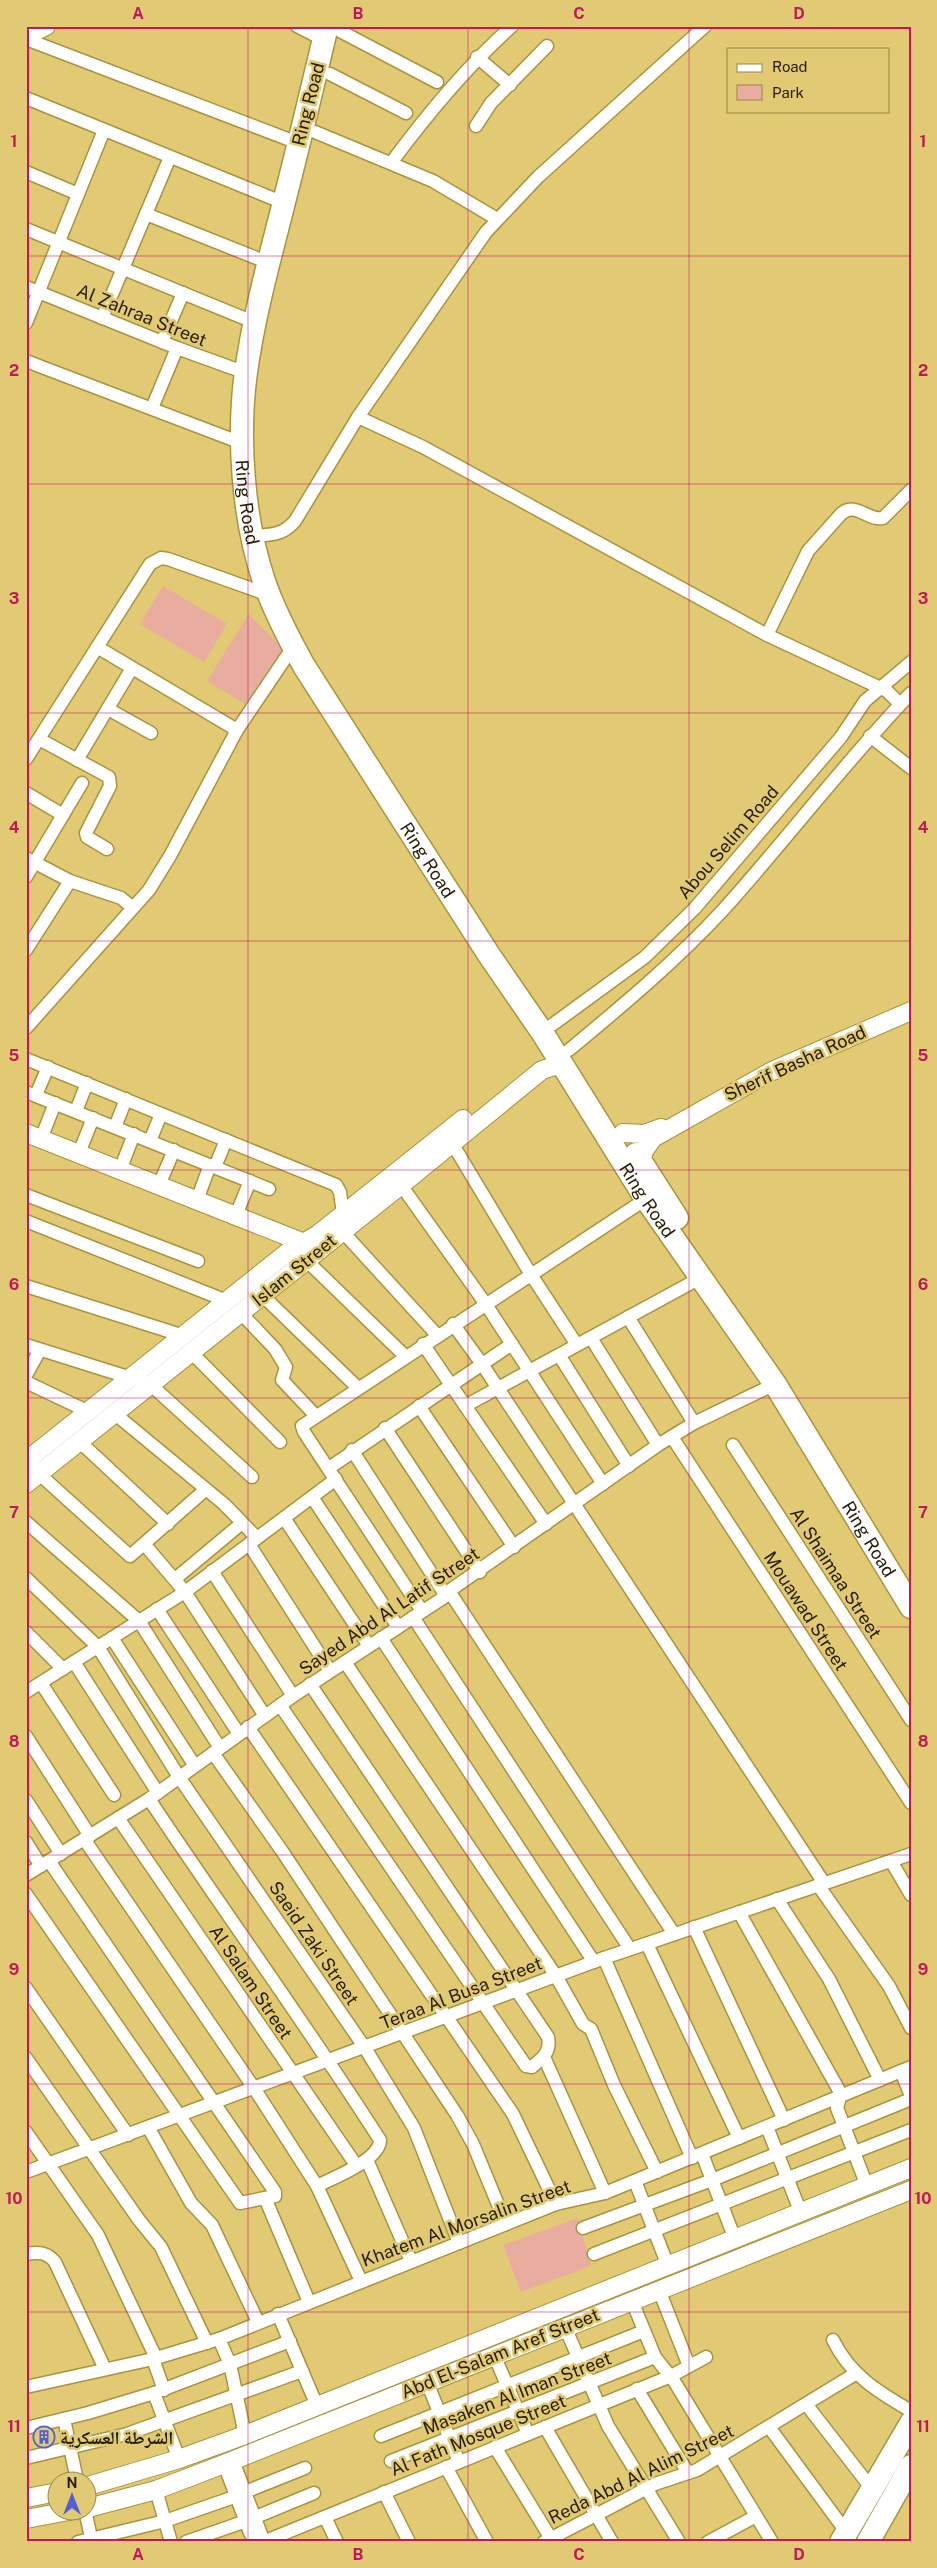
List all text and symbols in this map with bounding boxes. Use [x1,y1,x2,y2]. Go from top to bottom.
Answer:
text: A [132,4,144,23]
text: B [353,4,364,23]
text: C [573,4,585,23]
text: D [793,4,805,23]
legend [727,48,890,112]
text: Road [772,58,808,75]
street label: Ring Road [288,60,328,148]
text: Park [772,84,804,101]
text: 1 [11,132,17,151]
text: 1 [920,132,926,151]
street label: Al Zahraa Street [74,279,210,351]
text: 2 [9,361,19,380]
text: 2 [918,361,928,380]
street label: Ring Road [232,459,264,546]
text: 3 [9,589,19,608]
text: 3 [918,589,928,608]
street label: Abou Selim Road [673,781,783,903]
text: 4 [9,818,20,837]
street label: Ring Road [396,818,460,901]
text: 4 [918,818,929,837]
street label: Sherif Basha Road [721,1021,869,1105]
text: 5 [9,1046,20,1065]
text: 5 [918,1046,929,1065]
street label: Ring Road [615,1159,680,1241]
street label: Islam Street [248,1230,340,1310]
text: 6 [9,1275,19,1294]
text: 6 [918,1275,928,1294]
street label: Ring Road [838,1497,900,1581]
text: 7 [9,1503,19,1522]
text: 7 [918,1503,928,1522]
street label: Al Shaimaa Street [786,1504,886,1642]
street label: Sayed Abd Al Latif Street [295,1543,483,1679]
street label: Mouawad Street [760,1548,852,1674]
text: 8 [9,1732,20,1751]
text: 8 [918,1732,929,1751]
street label: Saeid Zaki Street [265,1877,363,2009]
street label: Al Salam Street [205,1921,297,2043]
street label: Teraa Al Busa Street [377,1952,545,2034]
text: 9 [9,1960,19,1979]
text: 9 [918,1960,928,1979]
street label: Khatem Al Morsalin Street [359,2175,573,2271]
text: 10 [5,2189,23,2208]
text: 10 [914,2189,932,2208]
street label: Abd El-Salam Aref Street [398,2304,602,2402]
street label: Masaken Al Iman Street [420,2347,614,2439]
street label: Al Fath Mosque Street [387,2390,569,2480]
text: 11 [7,2417,21,2436]
text: 11 [916,2417,930,2436]
street label: Reda Abd Al Alim Street [545,2420,737,2528]
building icon: الشرطة العسكرية [32,2425,56,2449]
place label: الشرطة العسكرية [60,2427,173,2448]
north arrow [48,2470,98,2520]
text: N [67,2475,77,2491]
text: A [132,2545,144,2564]
text: B [353,2545,364,2564]
text: C [573,2545,585,2564]
text: D [793,2545,805,2564]

